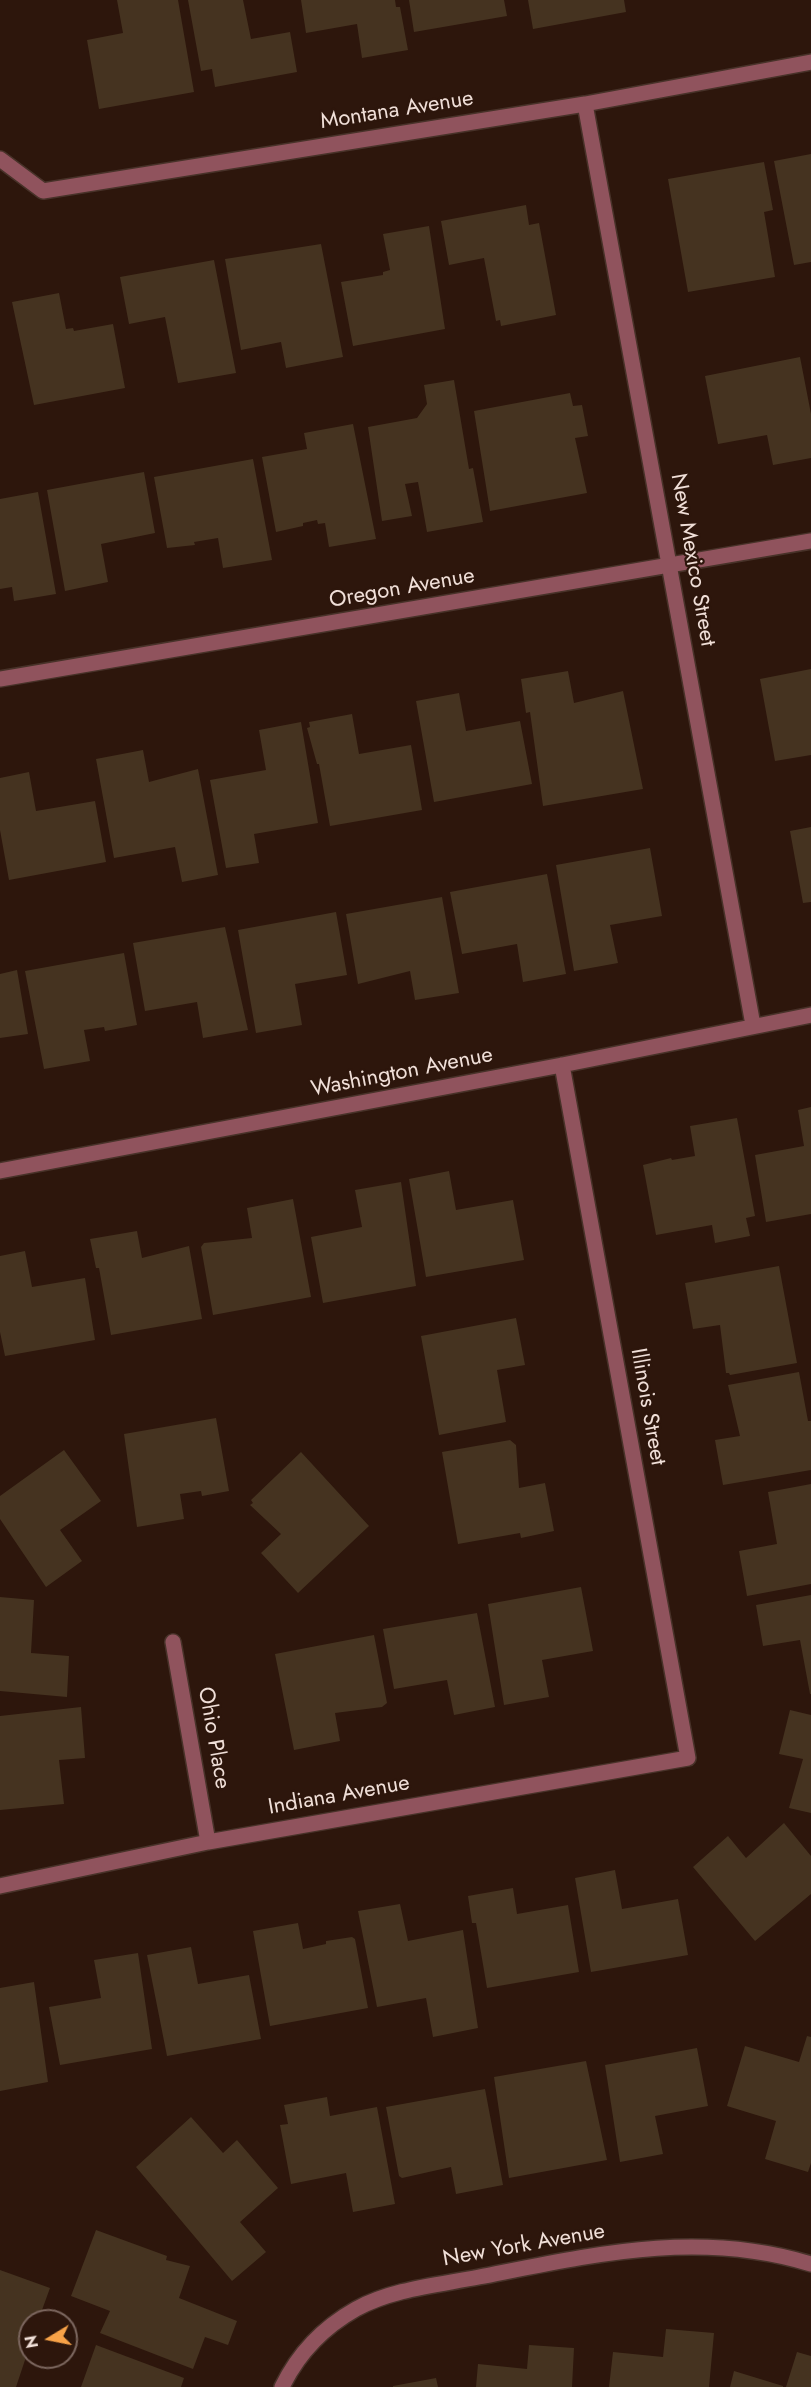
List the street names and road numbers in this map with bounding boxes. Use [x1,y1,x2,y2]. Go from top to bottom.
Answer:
street label: Montana Avenue [319,86,475,136]
street label: New Mexico Street [664,472,720,648]
street label: Oregon Avenue [327,563,477,615]
street label: Washington Avenue [309,1042,495,1104]
street label: Illinois Street [624,1346,670,1468]
street label: Ohio Place [191,1685,235,1791]
street label: Indiana Avenue [266,1771,412,1821]
street label: New York Avenue [441,2219,607,2273]

